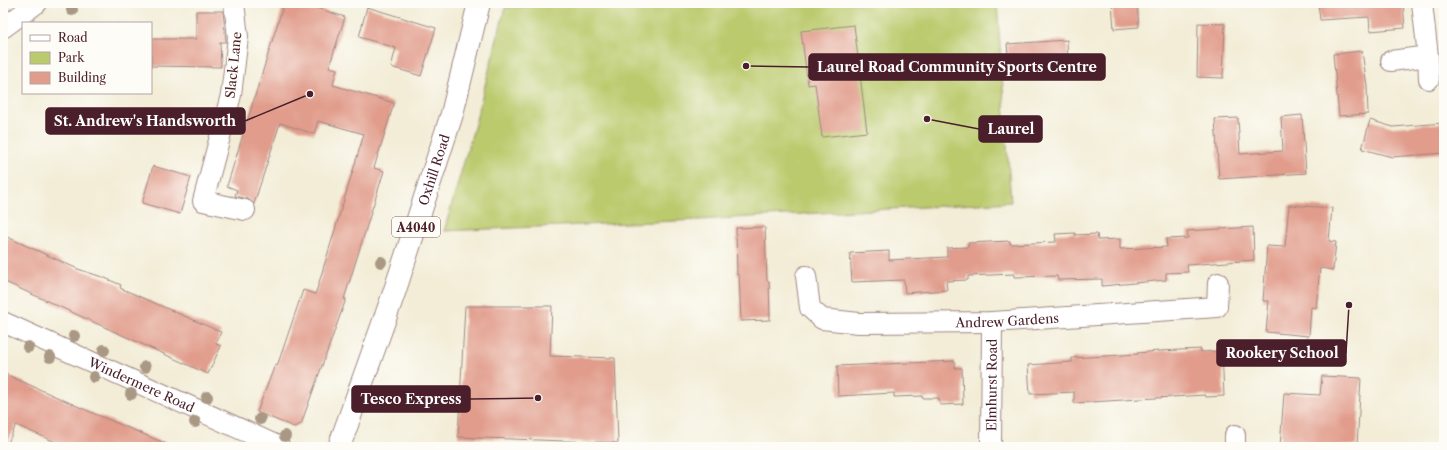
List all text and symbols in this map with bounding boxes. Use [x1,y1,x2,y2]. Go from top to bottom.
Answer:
legend [22,22,152,94]
text: Road [58,30,88,45]
street label: Slack Lane [222,31,244,99]
text: Park [58,50,85,65]
callout: Laurel Road Community Sports Centre [809,54,1105,80]
text: Laurel Road Community Sports Centre [817,58,1097,76]
text: Building [58,70,106,85]
callout: St. Andrew's Handsworth [46,108,245,134]
text: St. Andrew's Handsworth [54,112,237,130]
callout: Laurel [979,116,1042,142]
text: Laurel [987,120,1035,138]
street label: Oxhill Road [415,132,453,207]
road number: A4040 [392,217,440,237]
street label: Andrew Gardens [954,310,1060,330]
street label: Elmhurst Road [983,339,1000,431]
callout: Rookery School [1217,340,1346,366]
text: Rookery School [1225,344,1339,362]
street label: Windermere Road [85,353,197,415]
callout: Tesco Express [352,386,470,412]
text: Tesco Express [360,390,462,408]

